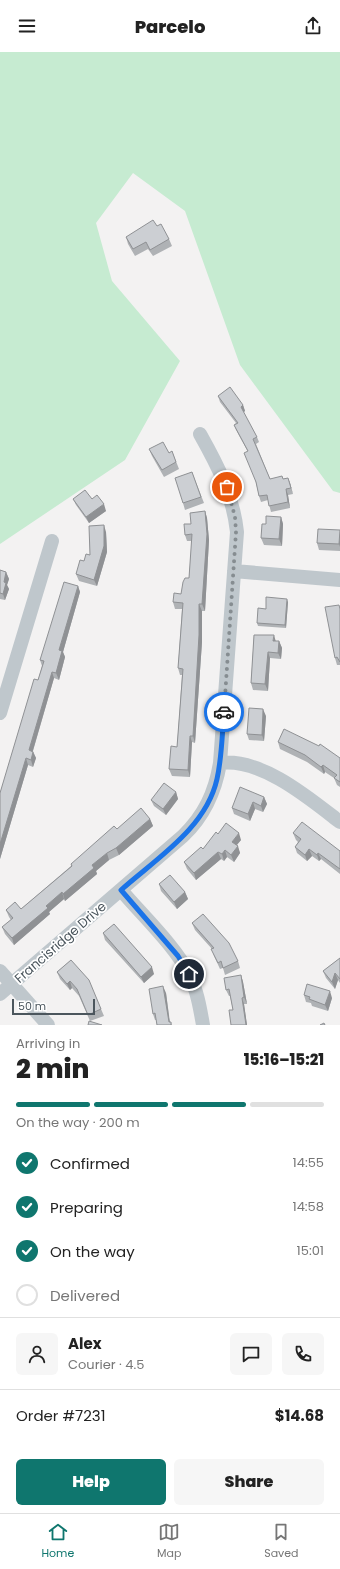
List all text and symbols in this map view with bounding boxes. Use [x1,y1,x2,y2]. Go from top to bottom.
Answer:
text: Parcelo [135,14,205,39]
icon: menu [16,15,38,37]
icon: share [302,15,324,37]
pin [210,470,244,504]
icon: bag [216,476,238,498]
courier [204,692,244,732]
icon: car [213,701,235,723]
street label: Francisridge Drive [10,897,110,988]
pin [172,957,206,991]
icon: home [178,963,200,985]
scale bar [12,997,95,1016]
text: 50 m [18,998,46,1014]
text: Arriving in [16,1034,80,1053]
text: 15:16–15:21 [244,1049,324,1070]
text: 2 min [16,1051,89,1087]
text: On the way · 200 m [16,1113,140,1132]
icon: check [16,1152,38,1174]
text: Confirmed [50,1153,130,1174]
text: 14:55 [293,1153,324,1172]
icon: check [16,1196,38,1218]
text: Preparing [50,1197,123,1218]
text: 14:58 [293,1197,324,1216]
icon: check [16,1240,38,1262]
text: On the way [50,1241,135,1262]
text: 15:01 [297,1241,324,1260]
text: Delivered [50,1285,120,1306]
button: person [16,1333,58,1375]
text: Alex [68,1333,102,1354]
button: chat [230,1333,272,1375]
button: phone [282,1333,324,1375]
text: Courier · 4.5 [68,1355,144,1374]
text: Order #7231 [16,1405,105,1426]
text: $14.68 [275,1405,324,1426]
button: Help [16,1459,166,1505]
button: Share [174,1459,324,1505]
tab: Home [41,1521,74,1562]
tab: Map [157,1521,181,1562]
tab: Saved [264,1521,299,1562]

